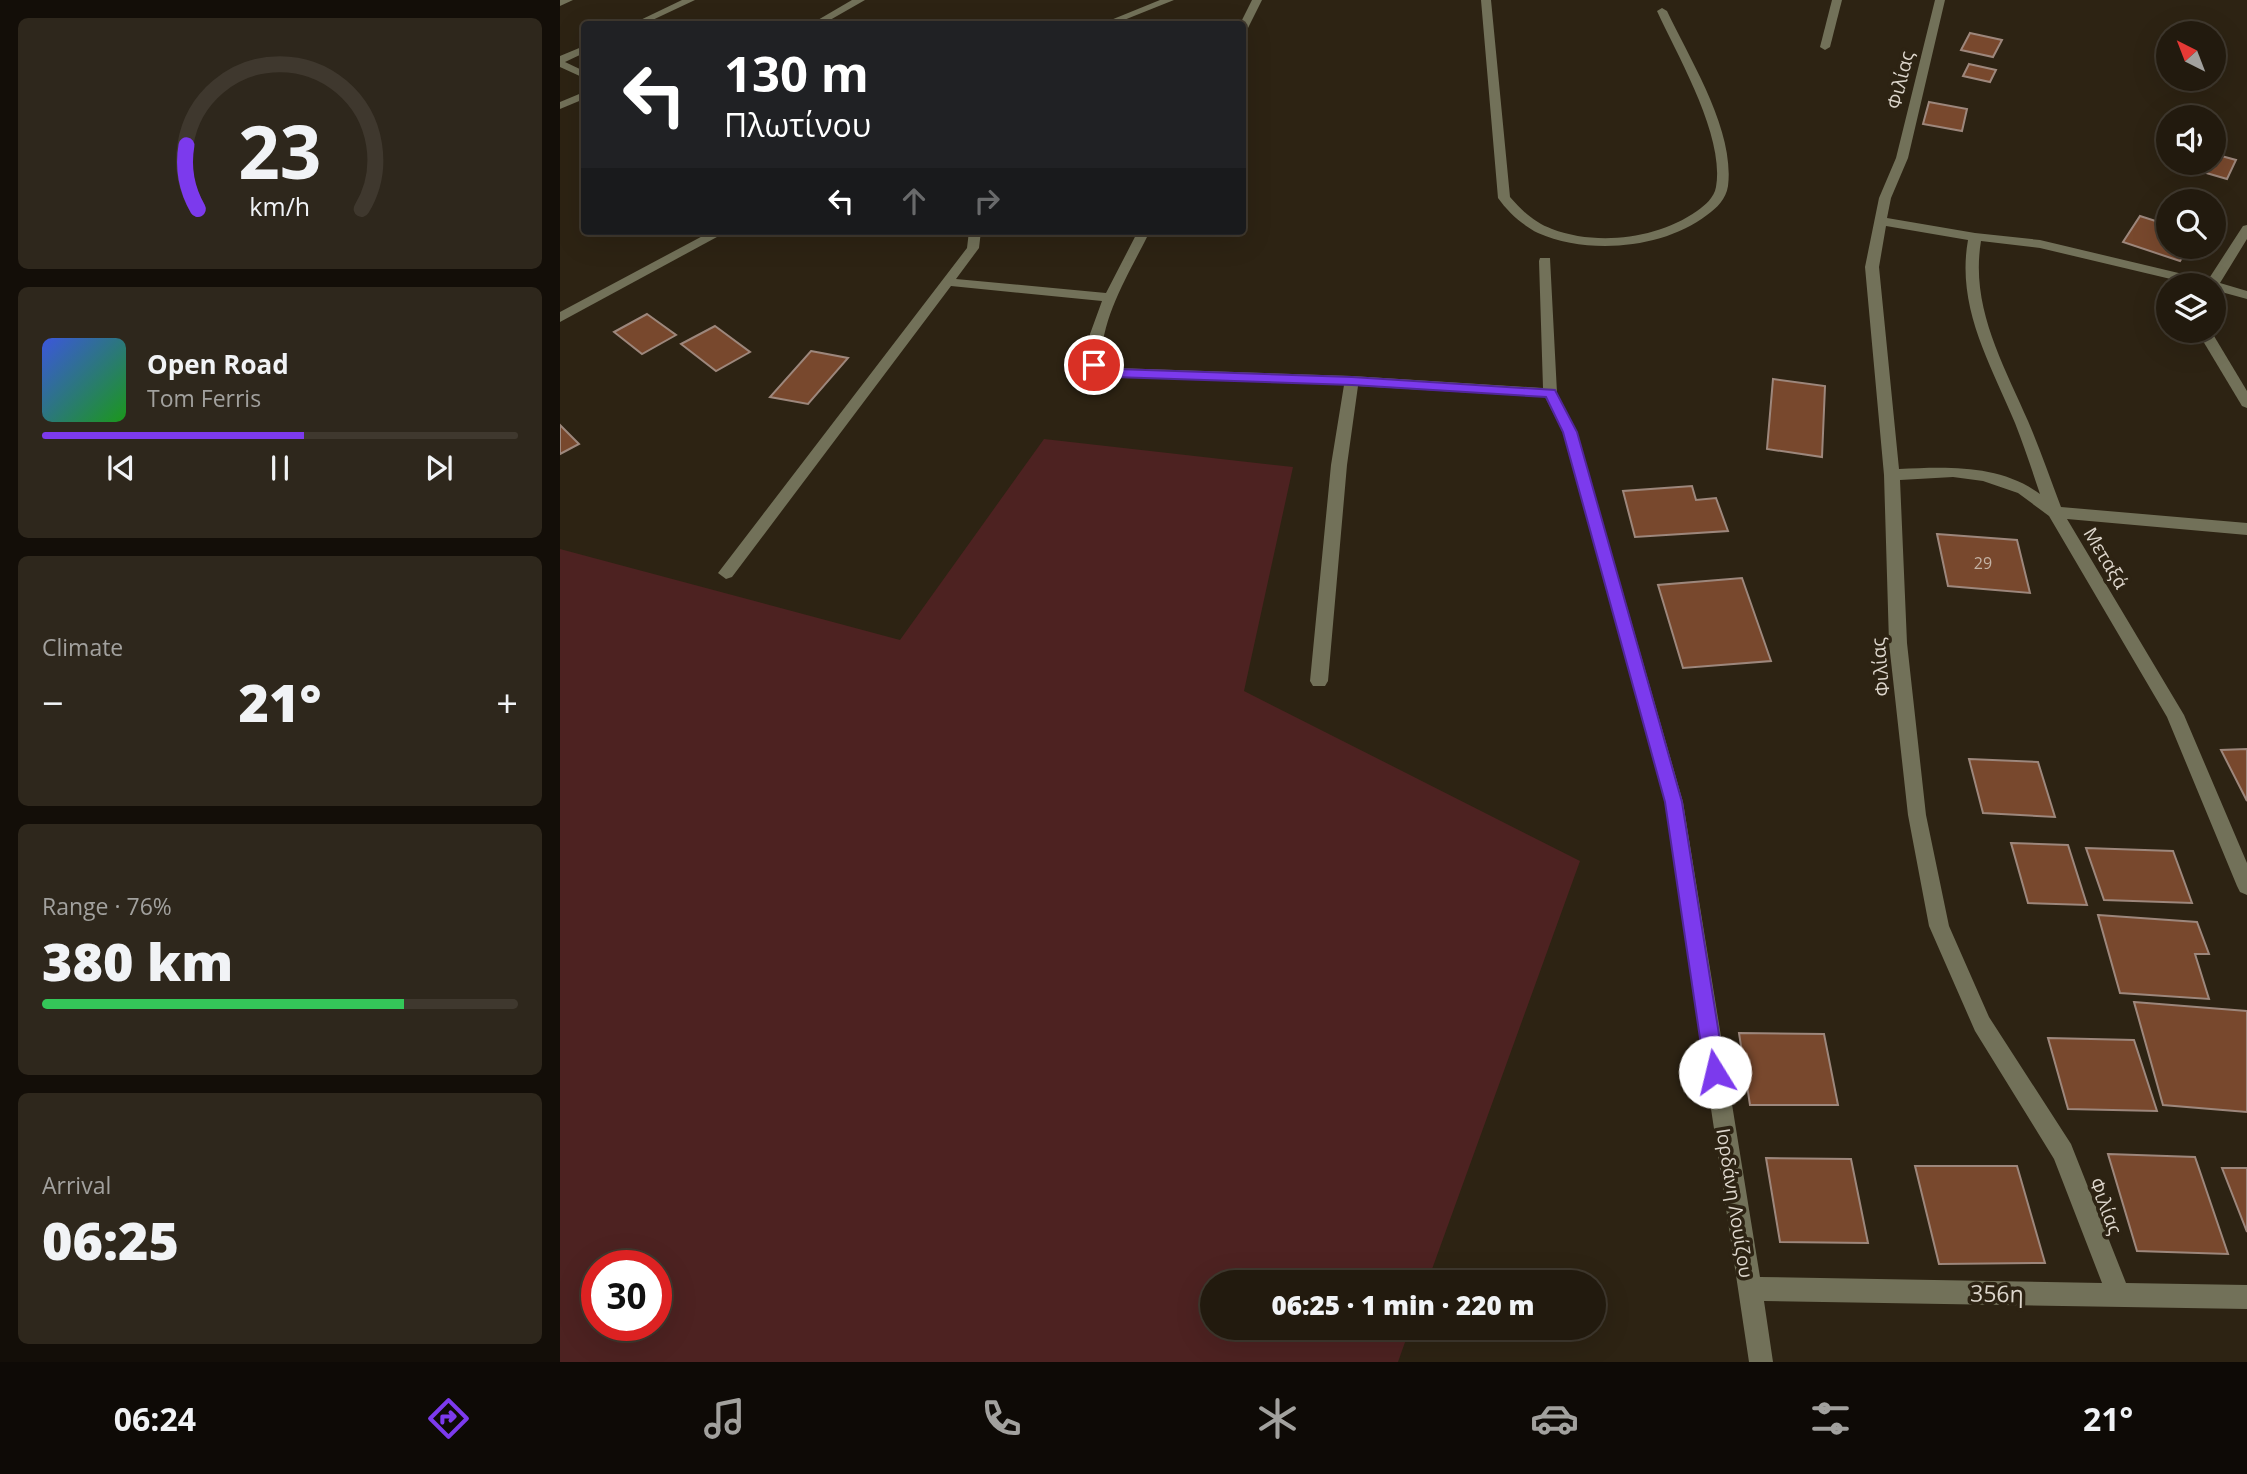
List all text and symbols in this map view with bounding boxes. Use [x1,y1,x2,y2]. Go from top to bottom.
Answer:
north arrow [2156,21,2226,91]
map controls [2156,21,2226,343]
text: 130 m [724,40,869,106]
street label: Φιλίας [1880,48,1920,112]
icon: left [609,49,700,140]
text: 23 [238,102,322,201]
text: Πλωτίνου [724,103,871,146]
button: sound [2156,105,2226,175]
icon: left [822,182,860,220]
icon: ahead [895,182,933,220]
icon: right [968,182,1006,220]
text: km/h [250,189,310,223]
button: search [2156,189,2226,259]
button: layers [2156,273,2226,343]
pin [1064,335,1124,395]
text: Open Road [147,346,289,382]
icon: arrive [1075,346,1113,384]
text: Tom Ferris [147,382,261,414]
icon: previous [102,449,140,487]
icon: pause [261,449,299,487]
icon: next [420,449,458,487]
street label: Μεταξά [2078,522,2135,594]
house number: 29 [1974,552,1992,574]
text: Climate [42,631,123,663]
street label: Φιλίας [1864,636,1896,698]
text: 21° [239,666,321,737]
text: − [42,676,64,728]
text: + [496,676,518,728]
text: Range · 76% [42,890,172,922]
text: 380 km [42,925,233,996]
position arrow [1678,1035,1752,1109]
street label: Ιορδάνη Λουίζου [1710,1126,1760,1280]
text: Arrival [42,1169,111,1201]
street label: Φιλίας [2083,1174,2129,1238]
text: 06:25 [42,1204,179,1275]
speed limit sign: 30 [581,1250,672,1341]
street label: 356η [1970,1277,2024,1309]
text: 06:25 · 1 min · 220 m [1272,1287,1534,1323]
icon: directions [424,1394,473,1443]
icon: music [700,1394,749,1443]
icon: phone [977,1394,1026,1443]
icon: climate [1253,1394,1302,1443]
icon: car [1530,1394,1579,1443]
icon: filters [1806,1394,1855,1443]
text: 06:24 [114,1397,196,1440]
text: 21° [2083,1397,2133,1440]

